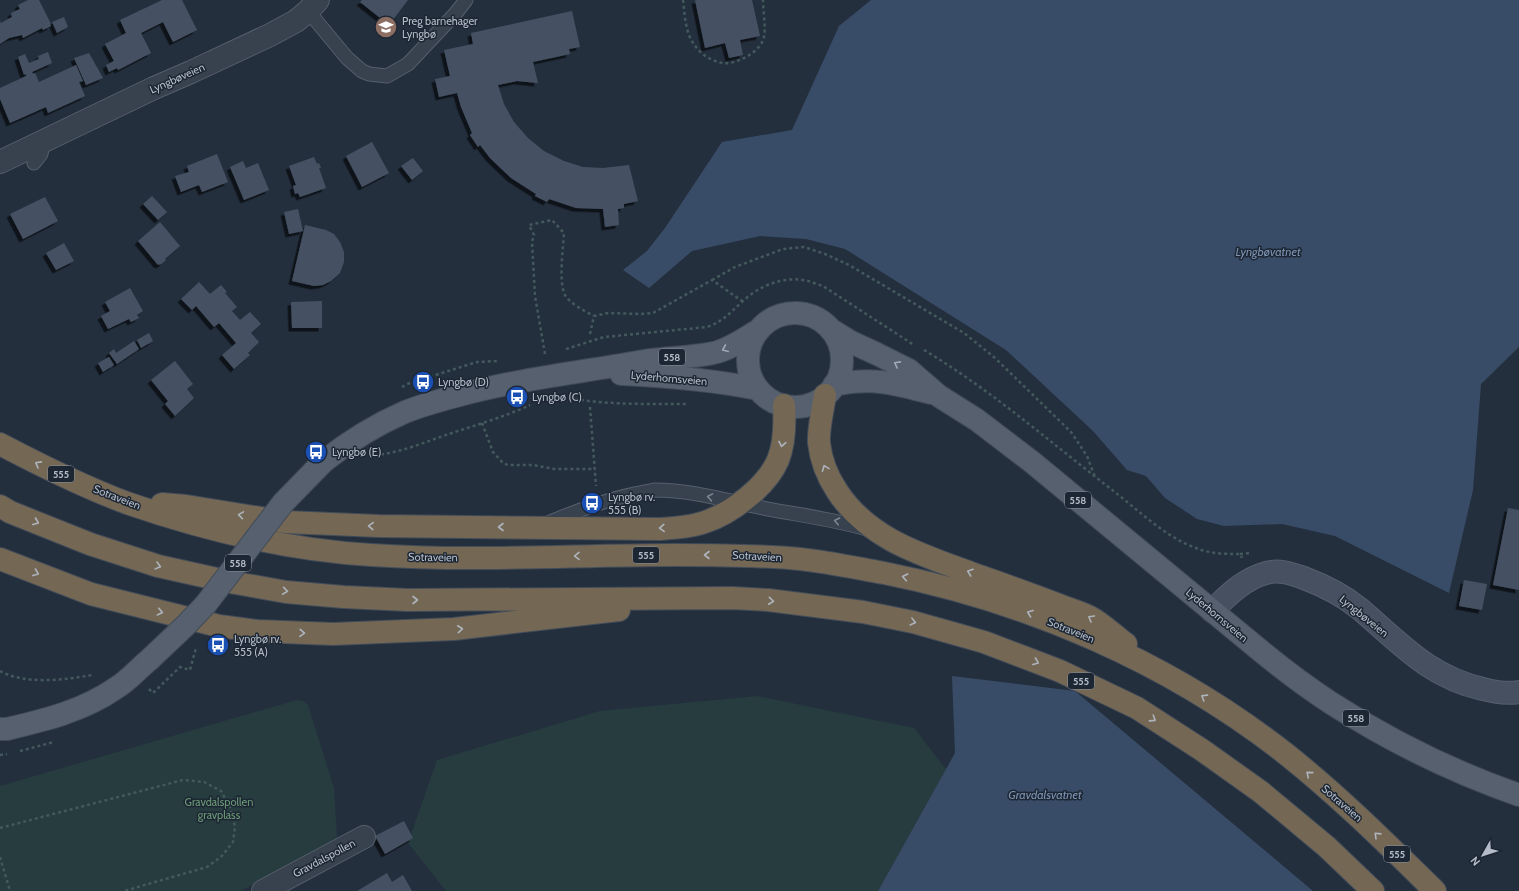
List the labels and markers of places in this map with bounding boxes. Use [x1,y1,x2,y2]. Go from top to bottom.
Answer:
school or university icon: Preg barnehager Lyngbø [373,14,399,40]
place label: Preg barnehager Lyngbø [402,14,478,41]
bus stop icon: Lyngbø (D) [410,369,436,395]
place label: Lyngbø (D) [438,375,489,389]
bus stop icon: Lyngbø (C) [504,384,530,410]
place label: Lyngbø (C) [532,390,582,404]
bus stop icon: Lyngbø (E) [303,439,329,465]
place label: Lyngbø (E) [332,445,381,459]
bus stop icon: Lyngbø rv. 555 (B) [579,490,605,516]
place label: Lyngbø rv. 555 (B) [608,490,655,517]
bus stop icon: Lyngbø rv. 555 (A) [205,632,231,658]
place label: Lyngbø rv. 555 (A) [234,632,281,659]

